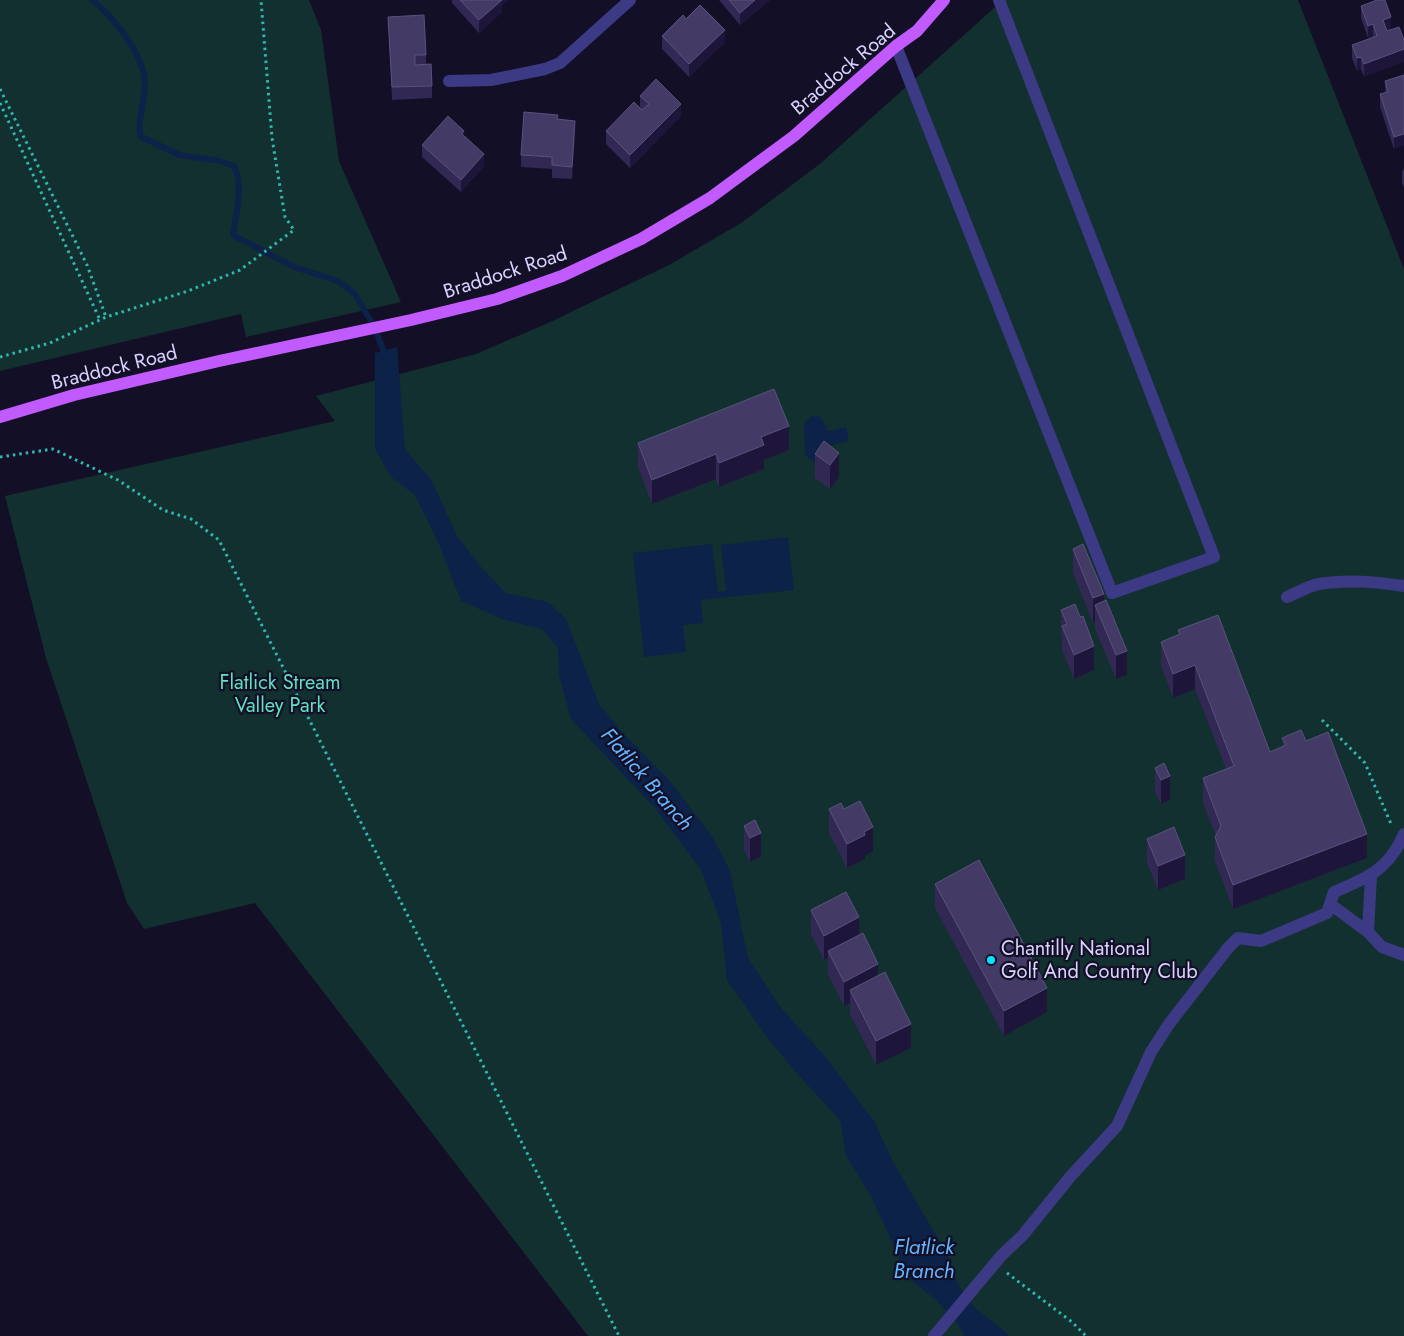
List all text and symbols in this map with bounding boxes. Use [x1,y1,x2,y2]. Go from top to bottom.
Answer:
street label: Braddock Road [785,17,902,122]
street label: Braddock Road [439,239,571,306]
street label: Braddock Road [48,338,180,397]
park label: Flatlick Stream Valley Park [219,668,341,720]
water label: Flatlick Branch [594,721,700,837]
place label: Chantilly National Golf And Country Club [1001,934,1198,986]
marker: Chantilly National Golf And Country Club [985,954,997,966]
water label: Flatlick Branch [893,1232,955,1286]

